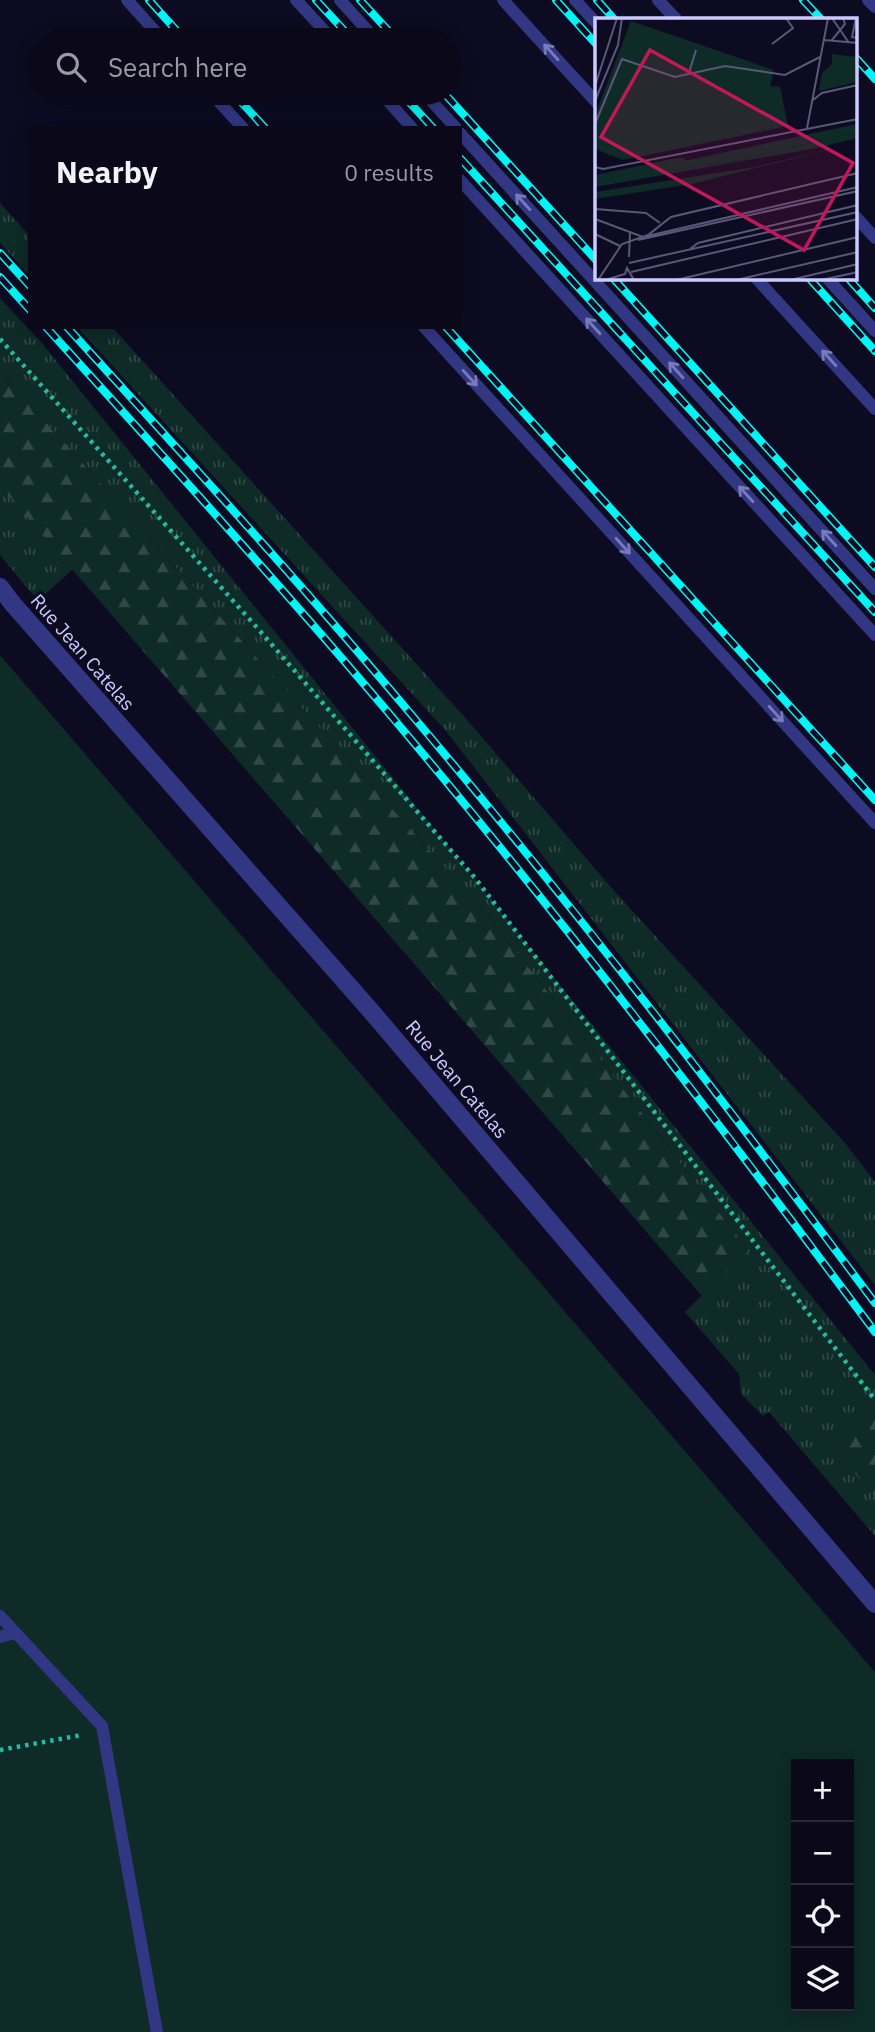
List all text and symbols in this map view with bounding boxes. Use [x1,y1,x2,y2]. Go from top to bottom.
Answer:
inset map [595,18,858,280]
search box [28,28,462,105]
one-way arrow [543,44,559,62]
icon: search [52,48,90,86]
text: Search here [108,50,247,84]
text: Nearby [56,152,158,191]
text: 0 results [344,157,434,187]
one-way arrow [515,193,531,211]
one-way arrow [585,317,601,335]
one-way arrow [821,349,837,367]
one-way arrow [668,361,684,379]
one-way arrow [462,369,478,387]
one-way arrow [738,486,755,503]
one-way arrow [821,529,837,547]
one-way arrow [615,537,631,555]
street label: Rue Jean Catelas [26,589,140,715]
one-way arrow [768,705,784,723]
street label: Rue Jean Catelas [401,1015,513,1143]
map controls [791,1759,854,2011]
button: + [791,1759,854,1822]
button: − [791,1822,854,1885]
button: locate [791,1885,854,1948]
button: layers [791,1948,854,2011]

